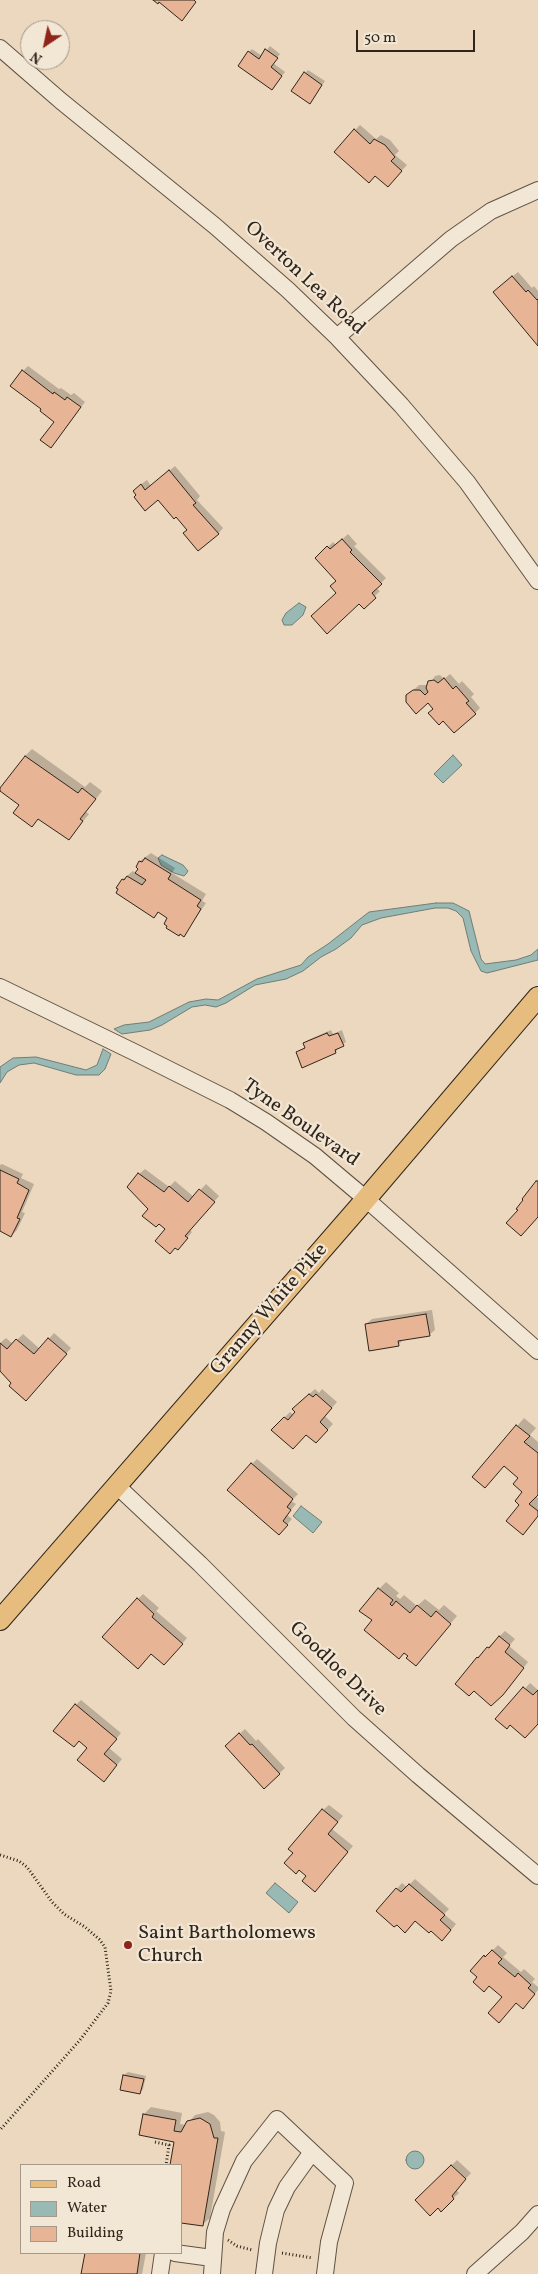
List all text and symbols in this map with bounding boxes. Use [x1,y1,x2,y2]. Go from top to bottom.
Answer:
north arrow [20,20,70,70]
scale bar [358,20,477,52]
text: 50 m [364,28,396,49]
text: N [27,46,46,68]
street label: Overton Lea Road [239,217,369,341]
street label: Tyne Boulevard [237,1075,363,1173]
street label: Granny White Pike [206,1239,334,1381]
street label: Goodloe Drive [283,1618,391,1722]
place label: Saint Bartholomews Church [138,1922,316,1969]
marker: Saint Bartholomews Church [122,1939,134,1951]
legend [20,2164,182,2254]
text: Road [67,2173,101,2194]
text: Water [67,2198,107,2219]
text: Building [67,2223,123,2244]

